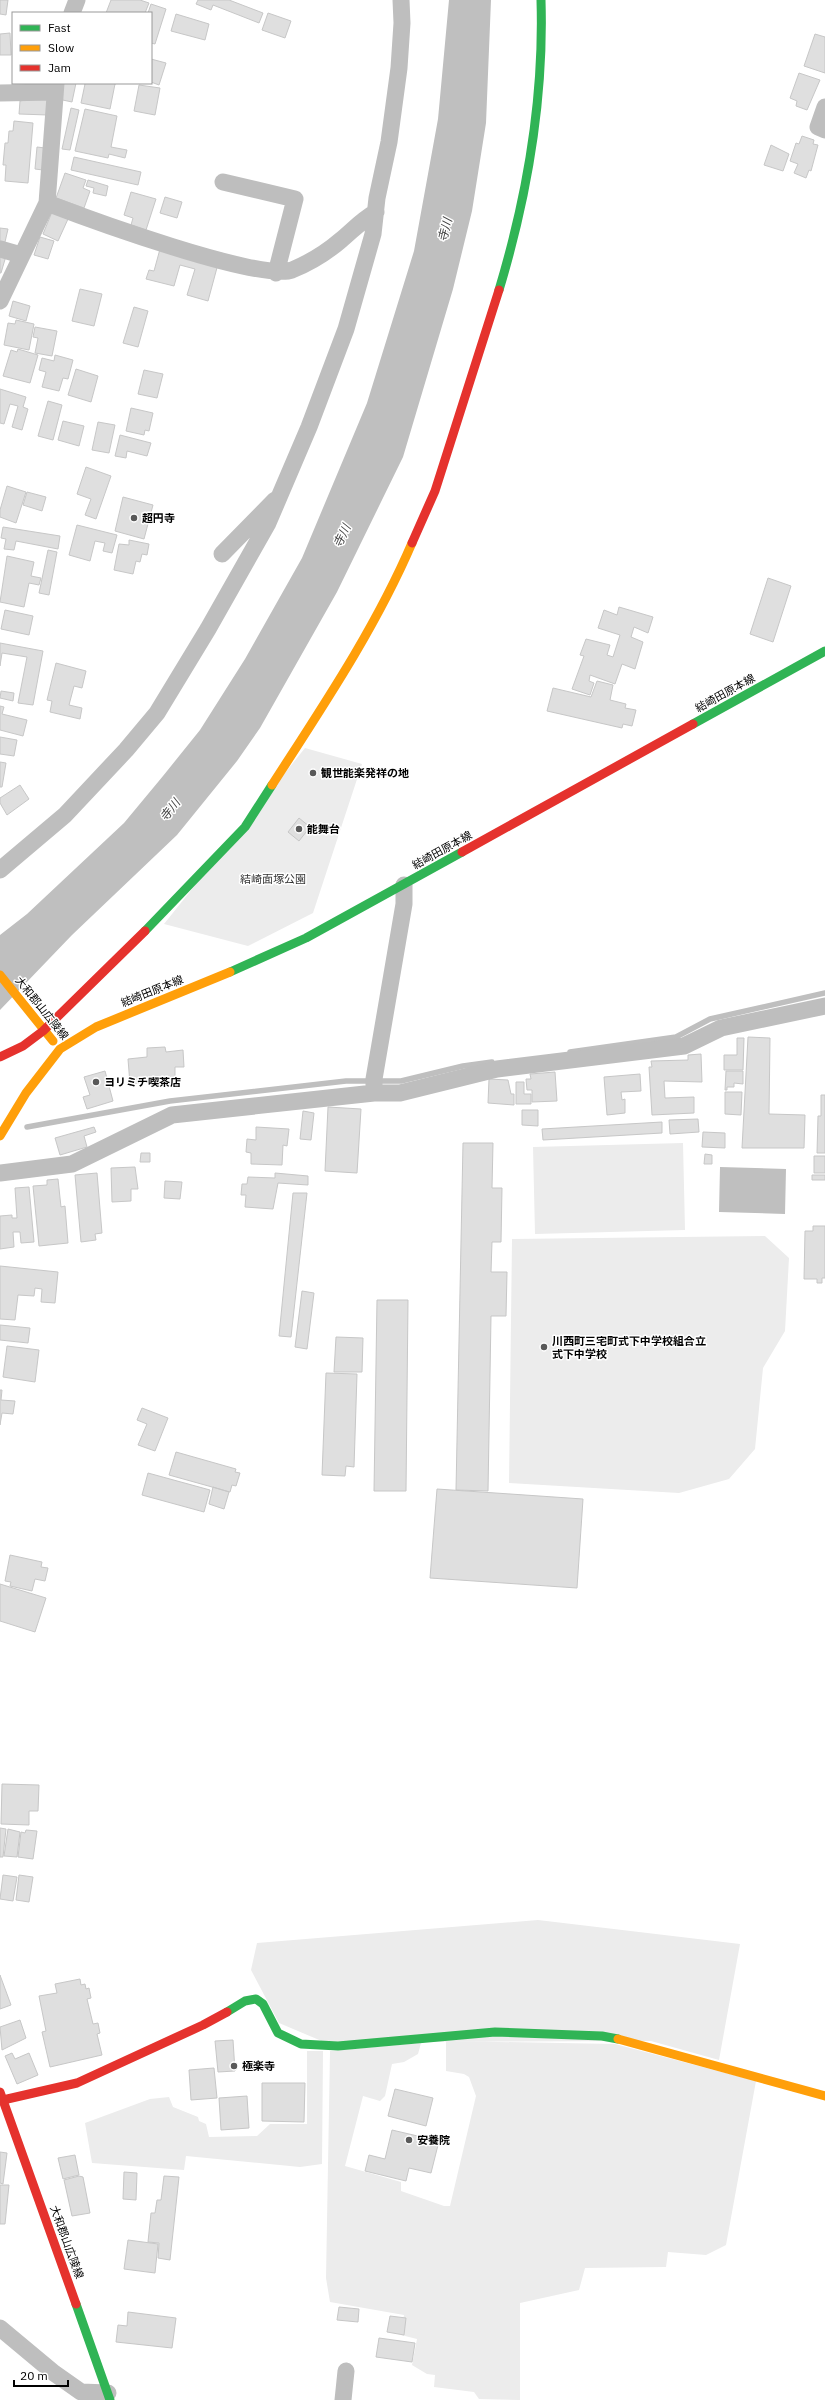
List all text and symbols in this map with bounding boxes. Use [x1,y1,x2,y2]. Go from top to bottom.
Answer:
legend [12,12,152,84]
text: Fast [48,20,71,35]
text: Slow [48,40,74,55]
text: Jam [48,60,71,75]
water label: 寺川 [434,214,455,243]
place label: 超円寺 [142,511,175,525]
marker: 超円寺 [129,513,139,523]
water label: 寺川 [330,520,354,550]
street label: 結崎田原本線 [693,671,757,715]
place label: 観世能楽発祥の地 [321,766,409,780]
marker: 観世能楽発祥の地 [308,768,318,778]
water label: 寺川 [156,794,184,824]
place label: 能舞台 [307,822,340,836]
marker: 能舞台 [294,824,304,834]
street label: 結崎田原本線 [410,828,474,872]
park label: 結崎面塚公園 [240,872,306,886]
street label: 結崎田原本線 [119,972,185,1010]
street label: 大和郡山広陵線 [12,974,72,1042]
place label: ヨリミチ喫茶店 [104,1075,181,1089]
marker: ヨリミチ喫茶店 [91,1077,101,1087]
place label: 川西町三宅町式下中学校組合立 式下中学校 [552,1334,706,1361]
marker: 川西町三宅町式下中学校組合立 式下中学校 [539,1342,549,1352]
place label: 極楽寺 [242,2059,275,2073]
marker: 極楽寺 [229,2061,239,2071]
place label: 安養院 [417,2133,450,2147]
marker: 安養院 [404,2135,414,2145]
street label: 大和郡山広陵線 [47,2203,87,2281]
scale bar [14,2362,68,2388]
text: 20 m [20,2368,48,2383]

